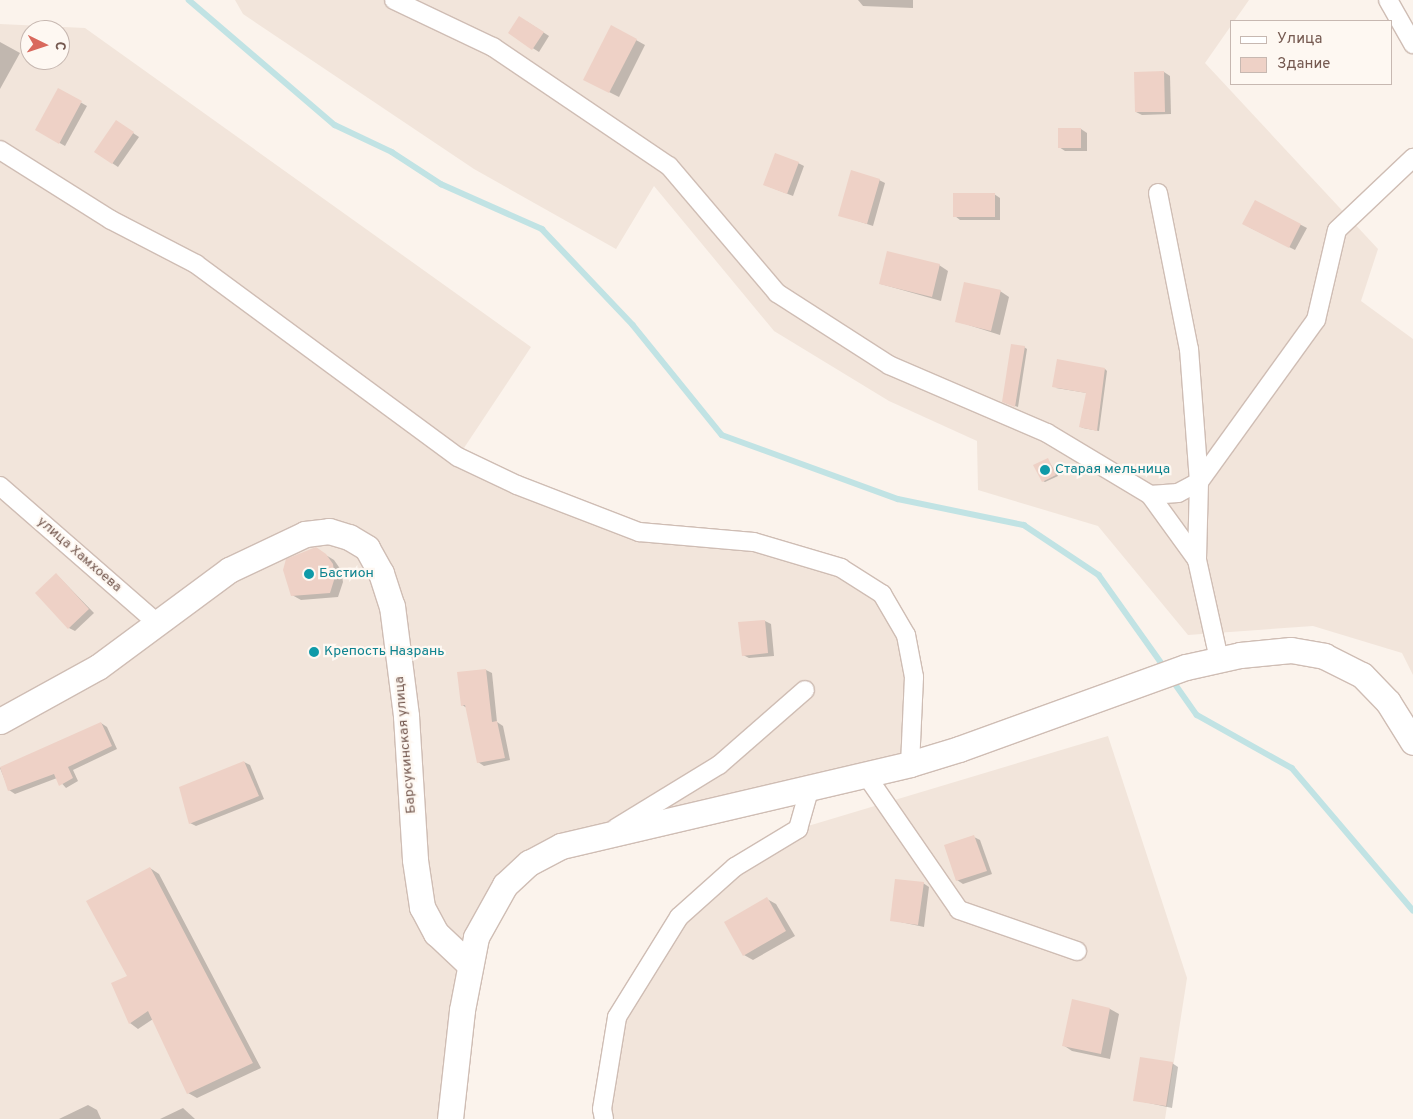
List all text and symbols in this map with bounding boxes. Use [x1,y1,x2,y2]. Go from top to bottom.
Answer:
north arrow [20,20,70,70]
legend [1230,20,1393,85]
text: Улица [1277,30,1322,49]
text: С [51,41,68,51]
text: Здание [1277,55,1330,74]
place label: Старая мельница [1055,462,1170,478]
marker: Старая мельница [1039,464,1051,476]
street label: улица Хамхоева [33,514,125,596]
place label: Бастион [319,566,374,582]
marker: Бастион [303,568,315,580]
place label: Крепость Назрань [324,644,445,660]
marker: Крепость Назрань [308,646,320,658]
street label: Барсукинская улица [392,676,420,814]

